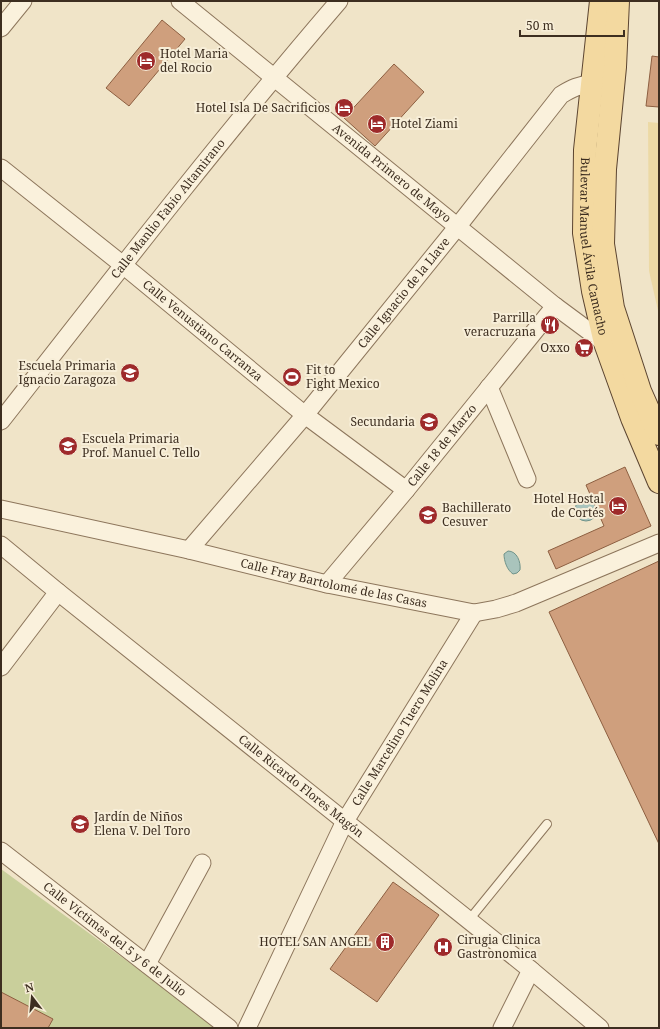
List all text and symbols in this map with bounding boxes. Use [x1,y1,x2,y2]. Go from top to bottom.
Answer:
scale bar [520,12,624,38]
text: 50 m [526,17,554,34]
place label: Hotel Maria del Rocio [160,45,228,76]
hotel icon: Hotel Maria del Rocio [135,50,157,72]
hotel icon: Hotel Isla De Sacrificios [333,97,355,119]
place label: Hotel Isla De Sacrificios [196,99,330,116]
hotel icon: Hotel Ziami [366,113,388,135]
place label: Hotel Ziami [391,115,458,132]
street label: Avenida Primero de Mayo [329,119,455,226]
street label: Calle Manlio Fabio Altamirano [107,135,229,282]
street label: Bulevar Manuel Ávila Camacho [576,157,612,337]
street label: Calle Ignacio de la Llave [353,234,454,352]
street label: Calle Venustiano Carranza [139,276,267,385]
place label: Parrilla veracruzana [464,309,536,340]
restaurant icon: Parrilla veracruzana [539,314,561,336]
supermarket icon: Oxxo [573,337,595,359]
place label: Oxxo [540,339,570,356]
place label: Escuela Primaria Ignacio Zaragoza [18,357,116,388]
place label: Fit to Fight Mexico [306,361,380,392]
school or university icon: Escuela Primaria Ignacio Zaragoza [119,362,141,384]
sports icon: Fit to Fight Mexico [281,366,303,388]
street label: Calle 18 de Marzo [403,400,480,490]
school or university icon: Secundaria [418,411,440,433]
place label: Secundaria [350,413,415,430]
place label: Escuela Primaria Prof. Manuel C. Tello [82,430,200,461]
school or university icon: Escuela Primaria Prof. Manuel C. Tello [57,435,79,457]
place label: Hotel Hostal de Cortés [534,490,604,521]
hotel icon: Hotel Hostal de Cortés [607,495,629,517]
place label: Bachillerato Cesuver [442,499,511,530]
school or university icon: Bachillerato Cesuver [417,504,439,526]
street label: Calle Fray Bartolomé de las Casas [239,554,429,612]
street label: Calle Marcelino Tuero Molina [347,655,452,809]
street label: Calle Ricardo Flores Magón [235,730,368,841]
place label: Jardín de Niños Elena V. Del Toro [93,808,190,839]
school or university icon: Jardín de Niños Elena V. Del Toro [69,813,91,835]
street label: Calle Víctimas del 5 y 6 de Julio [40,878,190,1000]
building icon: HOTEL SAN ANGEL [374,931,396,953]
place label: Cirugia Clinica Gastronomica [457,931,541,962]
place label: HOTEL SAN ANGEL [259,933,371,950]
hospital icon: Cirugia Clinica Gastronomica [432,936,454,958]
north arrow [12,977,52,1017]
text: N [23,978,36,995]

